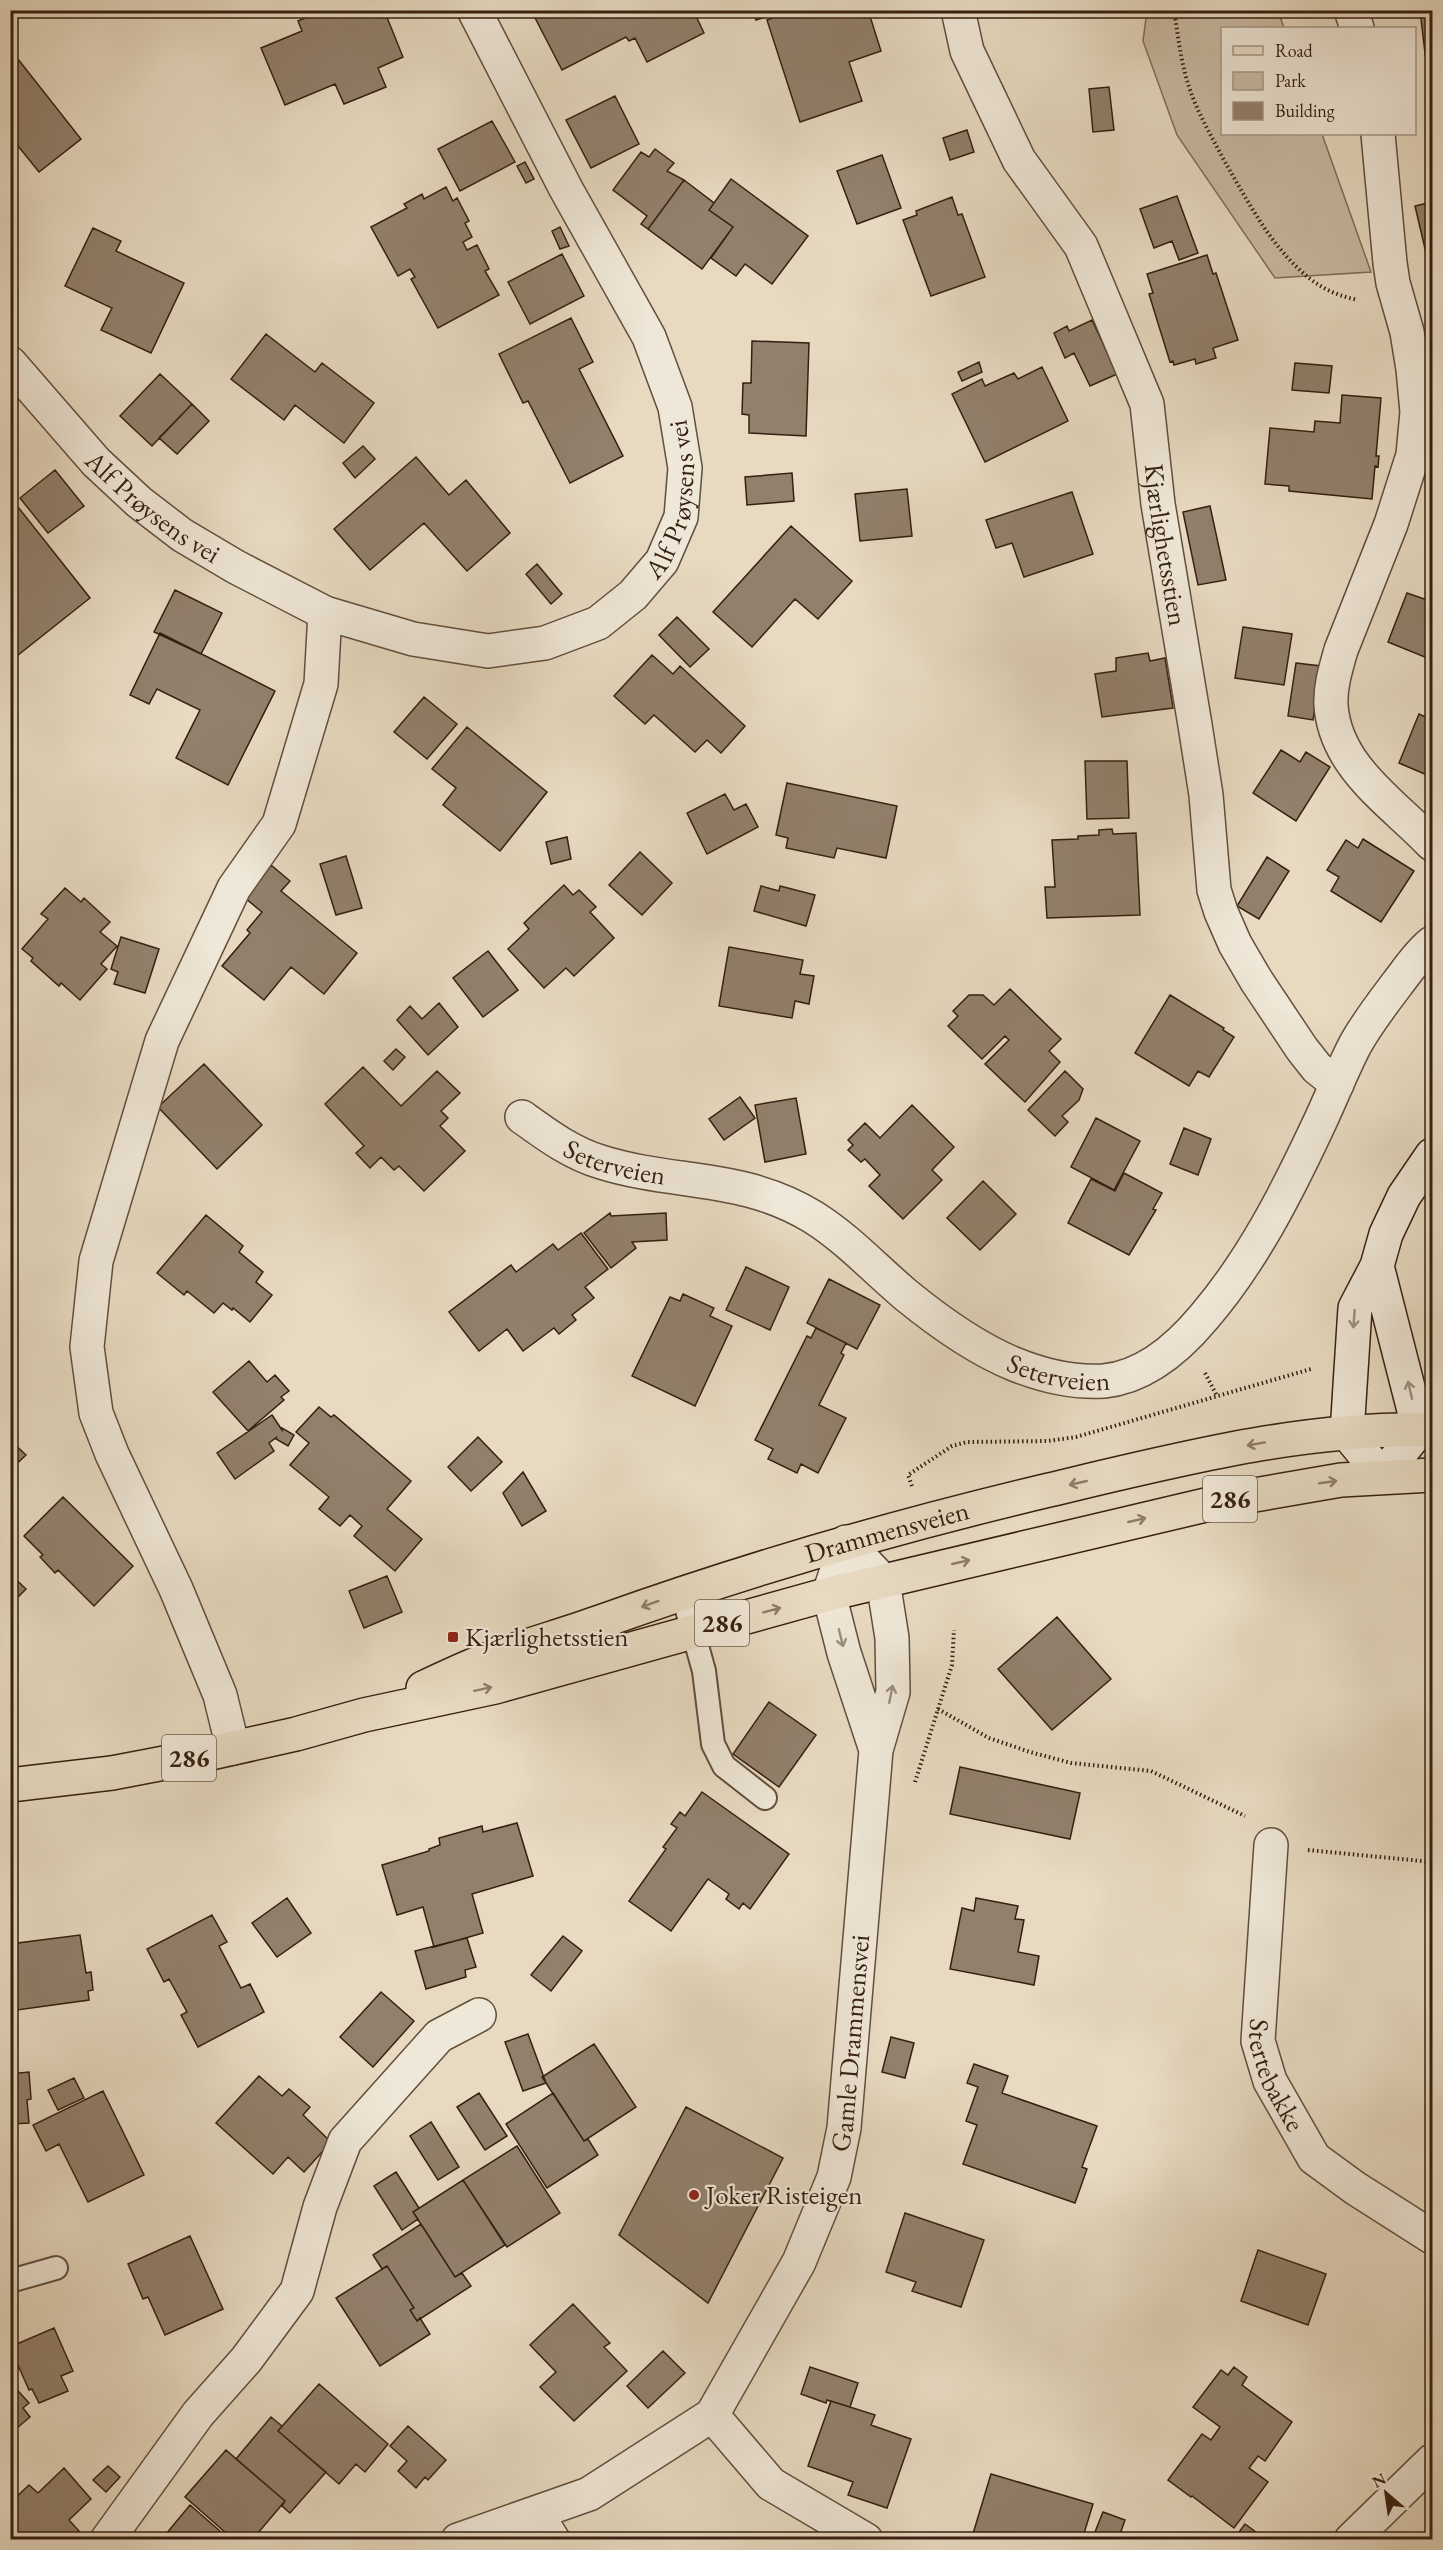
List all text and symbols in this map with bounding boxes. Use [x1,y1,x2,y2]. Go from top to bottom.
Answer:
legend [1221,27,1416,135]
text: Road [1275,39,1314,62]
text: Park [1275,69,1306,92]
text: Building [1275,99,1335,122]
street label: Alf Prøysens vei [636,417,702,587]
street label: Alf Prøysens vei [77,442,227,571]
street label: Kjærlighetsstien [1137,462,1196,628]
street label: Seterveien [558,1131,668,1193]
one-way arrow [1348,1308,1359,1328]
street label: Seterveien [1002,1345,1111,1398]
one-way arrow [1403,1380,1415,1399]
one-way arrow [1247,1439,1266,1450]
road number: 286 [1203,1476,1257,1522]
one-way arrow [1318,1476,1337,1487]
one-way arrow [1069,1478,1088,1489]
street label: Drammensveien [801,1492,973,1571]
one-way arrow [1127,1514,1146,1526]
one-way arrow [951,1555,970,1567]
one-way arrow [642,1599,660,1610]
road number: 286 [695,1600,749,1646]
one-way arrow [762,1603,781,1615]
place label: Kjærlighetsstien [465,1619,629,1654]
one-way arrow [835,1628,847,1647]
marker: Kjærlighetsstien [446,1630,460,1644]
one-way arrow [473,1683,492,1695]
one-way arrow [886,1685,897,1704]
road number: 286 [162,1735,216,1781]
street label: Gamle Drammensvei [822,1933,877,2155]
street label: Stertebakke [1241,2018,1313,2138]
place label: Joker Risteigen [704,2177,863,2212]
marker: Joker Risteigen [687,2188,701,2202]
north arrow [1356,2463,1416,2523]
text: N [1368,2468,1390,2493]

